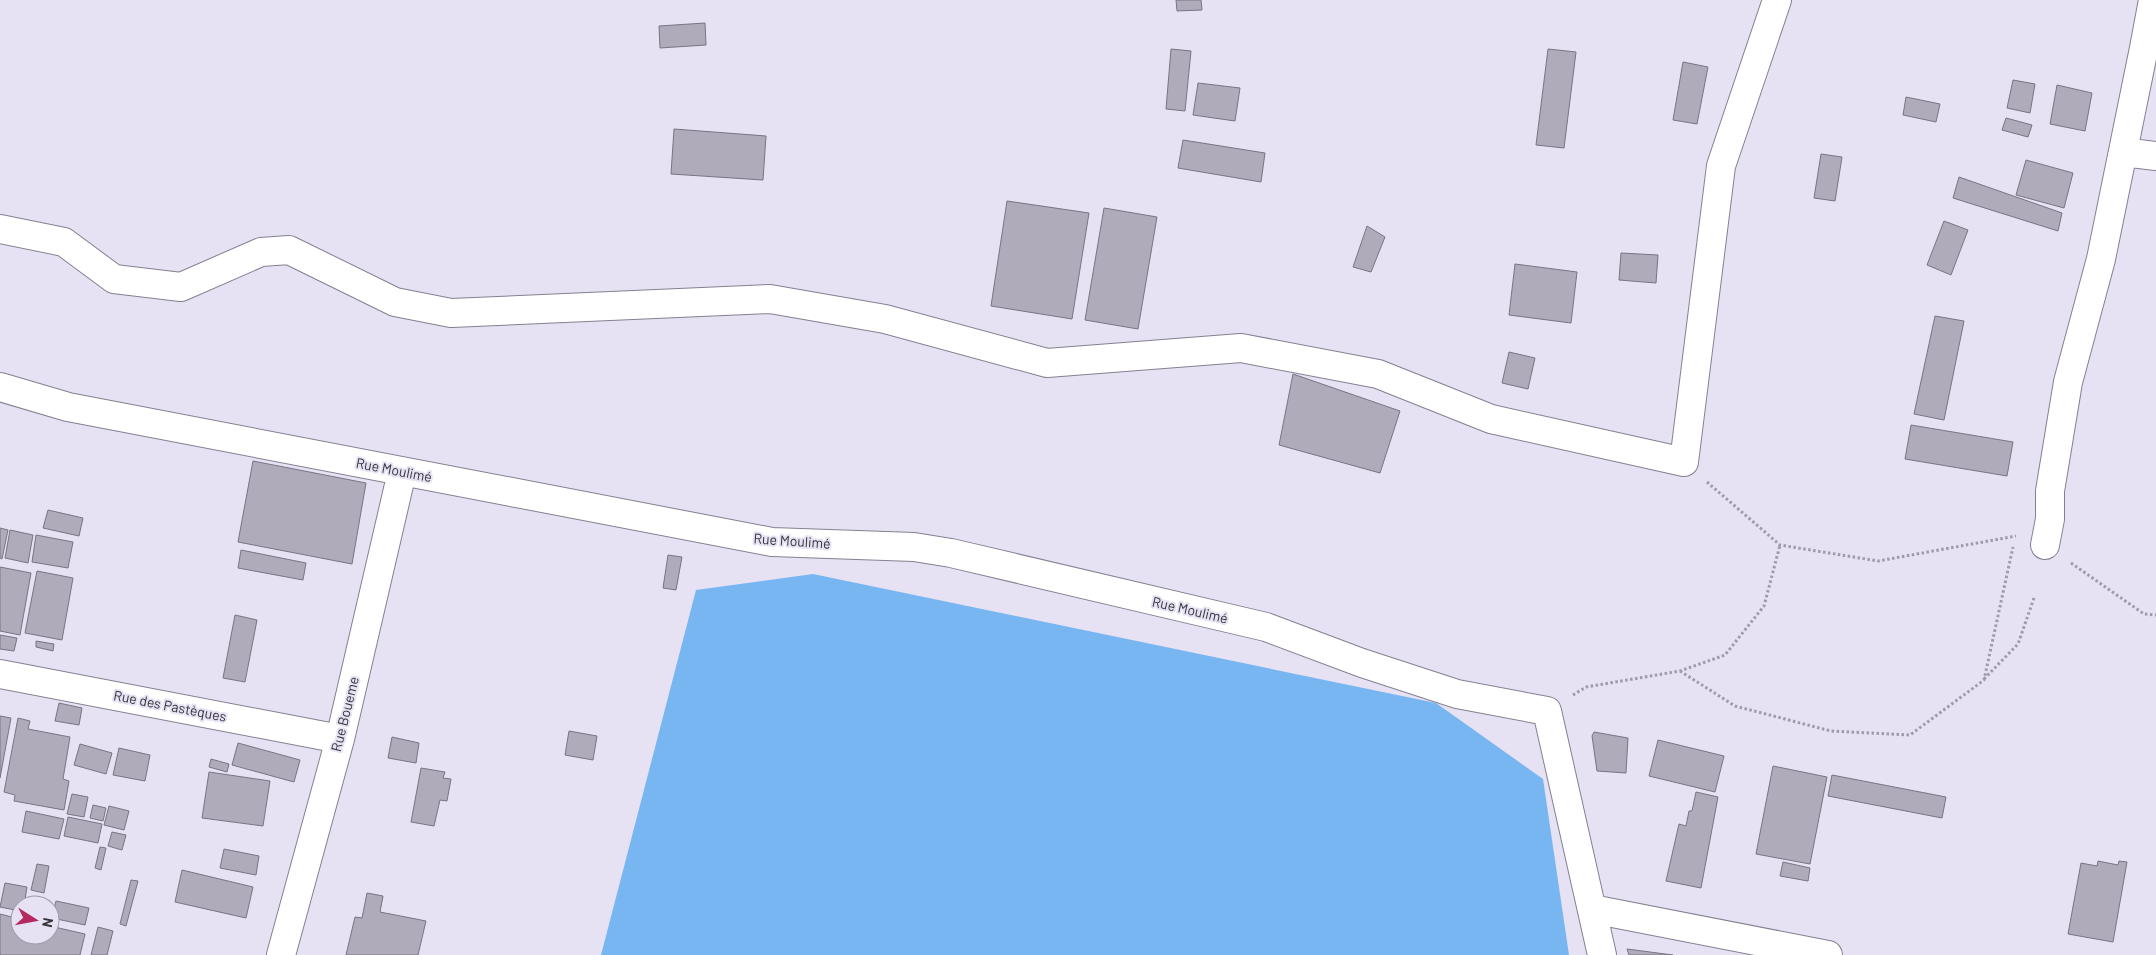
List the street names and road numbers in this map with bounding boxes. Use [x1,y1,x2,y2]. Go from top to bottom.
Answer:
street label: Rue Moulimé [355,454,434,485]
street label: Rue Moulimé [753,529,831,552]
street label: Rue Moulimé [1151,593,1230,626]
street label: Rue Boueme [327,675,362,753]
street label: Rue des Pastèques [112,686,228,725]

